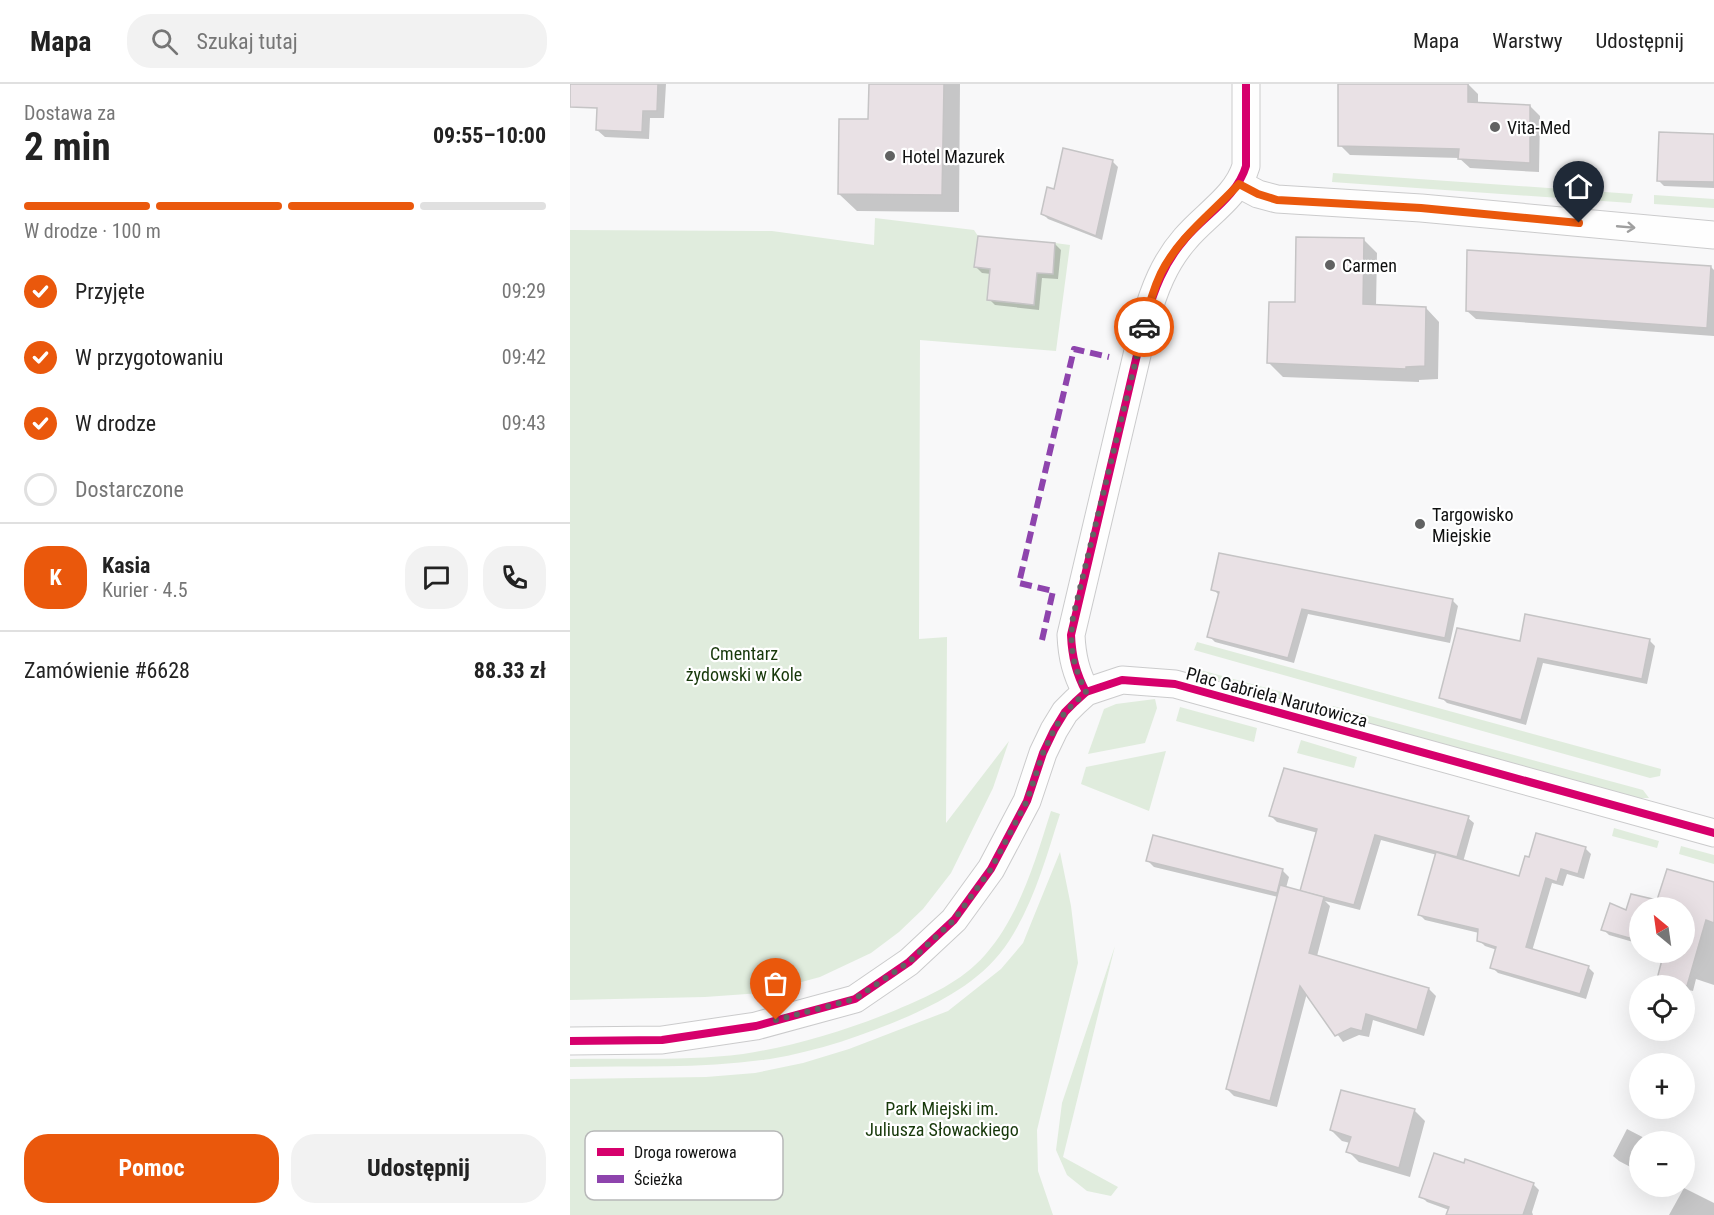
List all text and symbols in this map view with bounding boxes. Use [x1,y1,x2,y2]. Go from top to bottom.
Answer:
search box [127,14,547,68]
text: Mapa [30,25,91,58]
icon: search [148,25,181,58]
text: Szukaj tutaj [196,29,298,54]
text: Mapa [1413,29,1459,53]
text: Warstwy [1492,29,1563,53]
text: Udostępnij [1596,29,1684,53]
text: Dostawa za [24,101,116,125]
place label: Vita-Med [1507,117,1571,138]
marker: Vita-Med [1488,120,1502,134]
text: 09:55–10:00 [433,123,546,148]
text: 2 min [24,124,111,170]
place label: Hotel Mazurek [902,146,1005,167]
marker: Hotel Mazurek [883,149,897,163]
pin [1553,161,1604,223]
icon: home [1562,170,1595,203]
text: W drodze · 100 m [24,219,161,243]
one-way arrow [1615,222,1635,233]
place label: Carmen [1342,255,1397,276]
marker: Carmen [1323,258,1337,272]
icon: check [24,275,57,308]
text: Przyjęte [75,279,145,304]
text: 09:29 [502,279,546,303]
courier [1114,297,1174,357]
icon: car [1128,311,1161,344]
icon: check [24,341,57,374]
text: W przygotowaniu [75,345,223,370]
text: 09:42 [502,345,546,369]
icon: check [24,407,57,440]
text: W drodze [75,411,156,436]
text: 09:43 [502,411,546,435]
text: Dostarczone [75,477,184,502]
place label: Targowisko Miejskie [1432,504,1513,546]
marker: Targowisko Miejskie [1413,517,1427,531]
button: chat [405,546,468,609]
button: phone [483,546,546,609]
text: Kasia [102,553,150,578]
text: K [49,565,62,590]
text: Kurier · 4.5 [102,578,188,602]
park label: Cmentarz żydowski w Kole [686,643,802,685]
text: Zamówienie #6628 [24,658,190,683]
text: 88.33 zł [474,658,546,683]
street label: Plac Gabriela Narutowicza [1184,663,1370,731]
north arrow [1629,897,1695,963]
map controls [1629,897,1695,1197]
pin [750,958,801,1020]
icon: bag [759,967,792,1000]
button: locate [1629,975,1695,1041]
button: + [1629,1053,1695,1119]
park label: Park Miejski im. Juliusza Słowackiego [865,1098,1019,1140]
legend [585,1131,783,1200]
button: − [1629,1131,1695,1197]
button: Pomoc [24,1134,279,1203]
button: Udostępnij [291,1134,546,1203]
text: Droga rowerowa [634,1143,737,1162]
text: Ścieżka [634,1170,683,1189]

